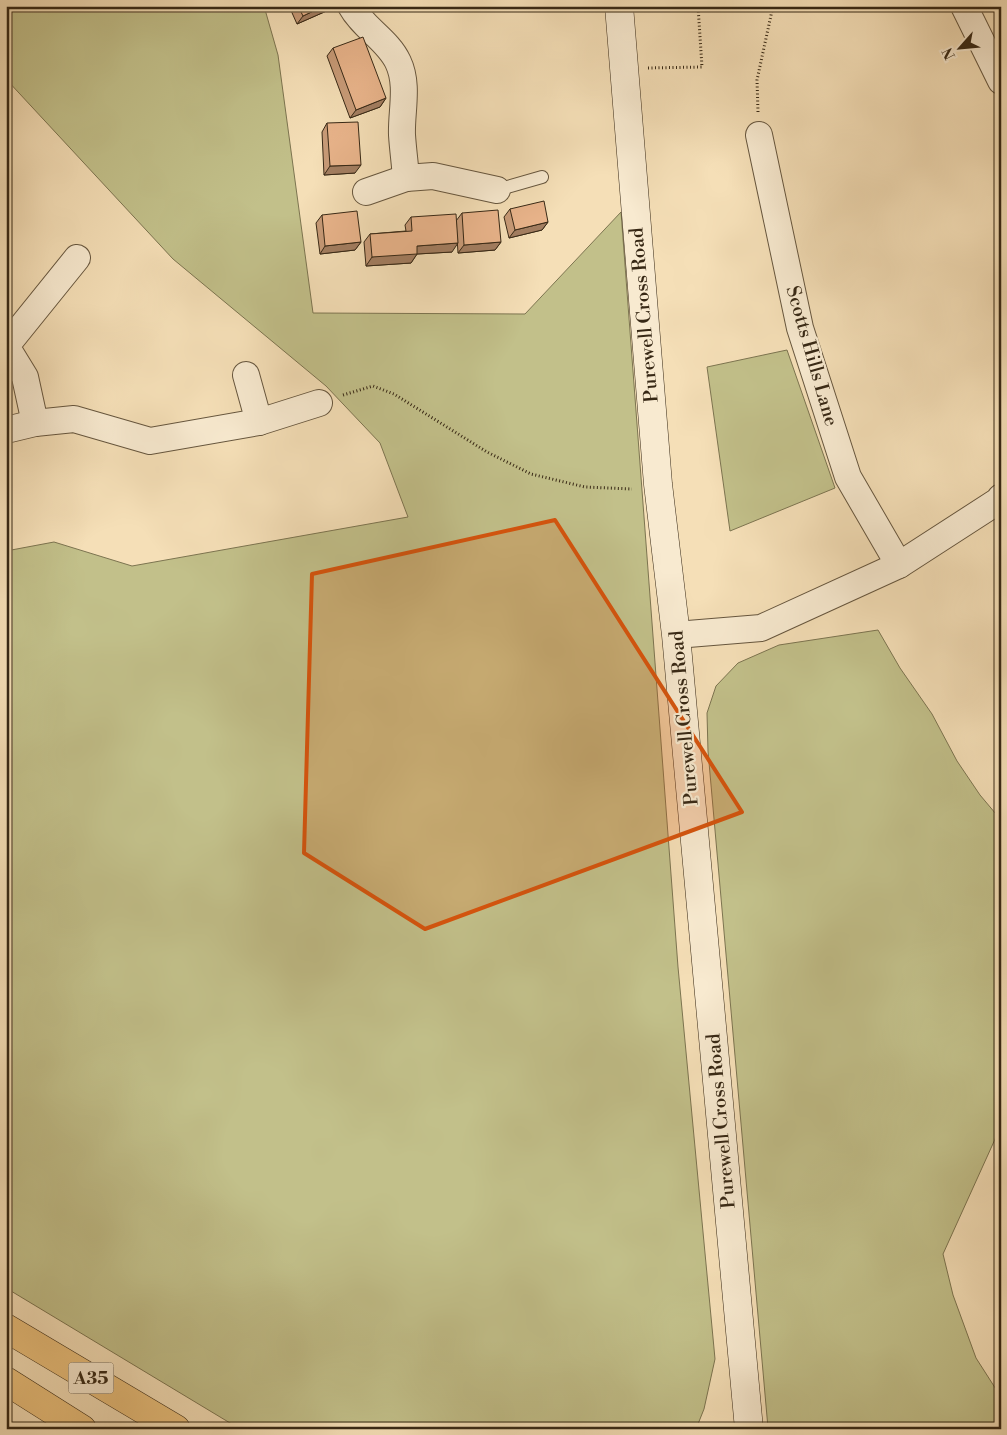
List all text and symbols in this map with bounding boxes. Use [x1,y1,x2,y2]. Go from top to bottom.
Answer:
north arrow [934,22,984,72]
text: N [939,44,960,62]
street label: Purewell Cross Road [624,226,664,404]
street label: Scotts Hills Lane [781,283,843,429]
street label: Purewell Cross Road [664,629,704,807]
street label: Purewell Cross Road [701,1032,741,1210]
road number: A35 [68,1362,114,1394]

